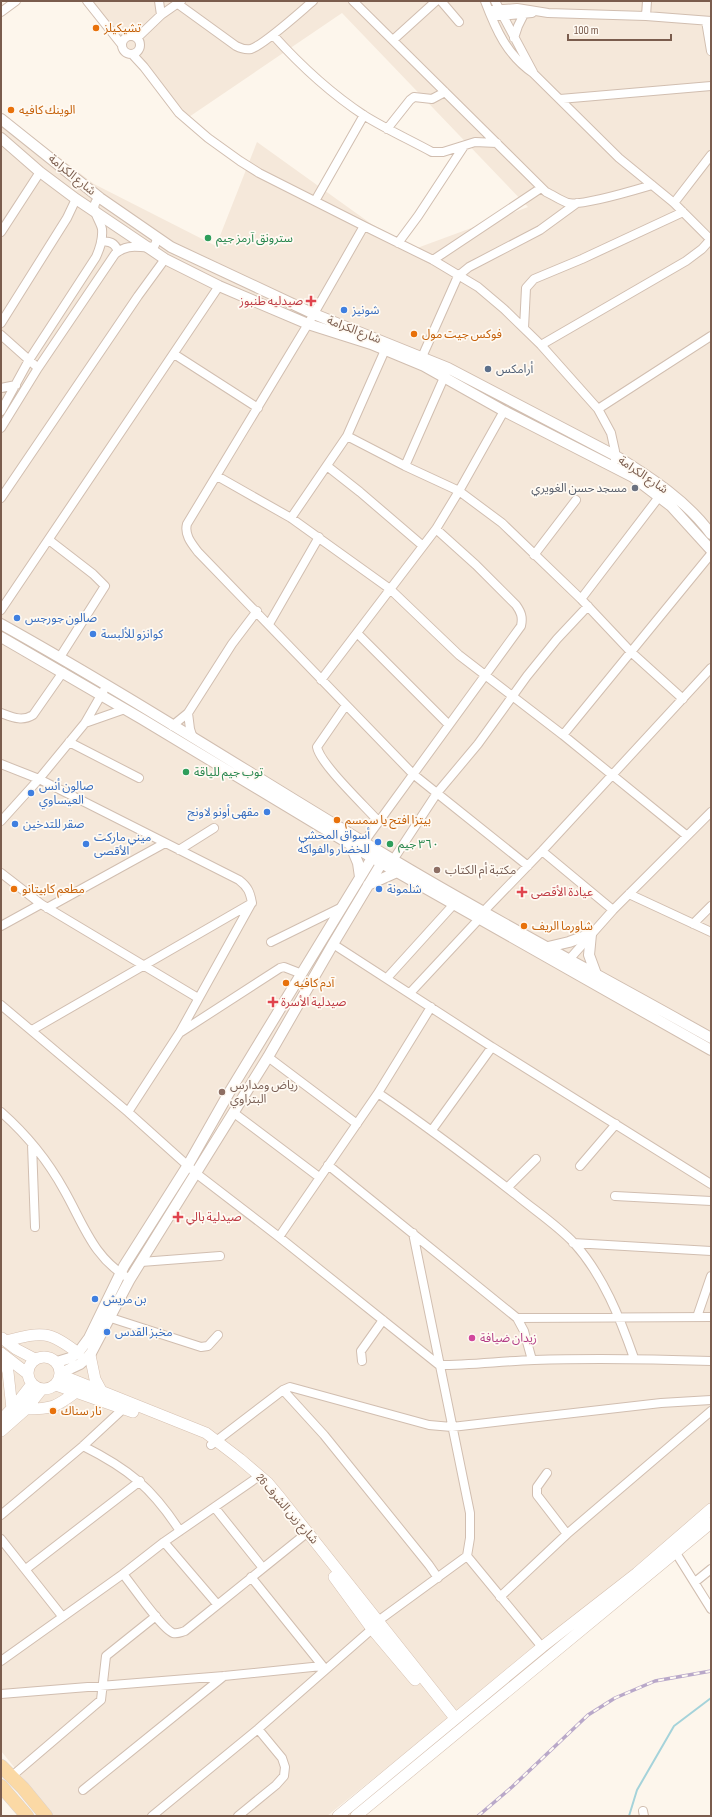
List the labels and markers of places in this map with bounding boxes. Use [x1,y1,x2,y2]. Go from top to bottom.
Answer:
place label: تشيكيلز [103,21,142,36]
marker: تشيكيلز [91,23,101,33]
place label: الوينك كافيه [19,103,76,118]
marker: الوينك كافيه [6,105,16,115]
place label: سترونق آرمز جيم [216,231,293,247]
marker: سترونق آرمز جيم [203,233,213,243]
place label: صيدليه طنبوز [239,294,303,309]
marker: صيدليه طنبوز [306,296,316,306]
place label: شونيز [351,303,380,318]
marker: شونيز [339,305,349,315]
place label: فوكس جيت مول [422,327,502,342]
marker: فوكس جيت مول [409,329,419,339]
place label: أرامكس [496,361,534,377]
marker: أرامكس [483,364,493,374]
place label: مسجد حسن الغويري [531,481,627,497]
marker: مسجد حسن الغويري [630,483,640,493]
place label: صالون جورجس [25,611,97,626]
marker: صالون جورجس [12,613,22,623]
place label: كوانزو للألبسة [101,627,164,642]
marker: كوانزو للألبسة [88,629,98,639]
place label: توب جيم للياقة [194,765,264,781]
marker: توب جيم للياقة [181,767,191,777]
place label: صالون أنس العيساوي [39,778,94,809]
marker: صالون أنس العيساوي [26,788,36,798]
place label: مقهى أونو لاونج [188,804,259,821]
marker: مقهى أونو لاونج [262,807,272,817]
place label: بيتزا افتح يا سمسم [345,813,431,829]
marker: بيتزا افتح يا سمسم [332,815,342,825]
place label: صقر للتدخين [23,817,84,832]
marker: صقر للتدخين [10,819,20,829]
place label: أسواق المحشي للخضار والفواكه [298,827,370,857]
place label: ميني ماركت الأقصى [94,830,151,859]
marker: أسواق المحشي للخضار والفواكه [373,837,383,847]
place label: ٣٦٠ جيم [398,837,439,853]
marker: ميني ماركت الأقصى [81,839,91,849]
marker: ٣٦٠ جيم [385,839,395,849]
place label: مكتبة أم الكتاب [445,862,516,879]
marker: مكتبة أم الكتاب [432,865,442,875]
place label: مطعم كابيتانو [22,882,85,898]
place label: شلمونة [387,882,422,897]
marker: مطعم كابيتانو [9,884,19,894]
marker: شلمونة [374,884,384,894]
place label: عيادة الأقصى [531,885,593,900]
marker: عيادة الأقصى [516,886,528,898]
place label: شاورما الريف [532,919,593,934]
marker: شاورما الريف [519,921,529,931]
place label: آدم كافيه [294,976,335,992]
marker: آدم كافيه [281,978,291,988]
place label: صيدلية الأسرة [281,995,347,1010]
marker: صيدلية الأسرة [268,997,278,1007]
place label: رياض ومدارس البتراوي [230,1078,298,1108]
marker: رياض ومدارس البتراوي [217,1087,227,1097]
place label: صيدلية بالي [186,1210,242,1226]
marker: صيدلية بالي [173,1212,183,1222]
place label: بن مريش [103,1292,146,1307]
marker: بن مريش [90,1294,100,1304]
place label: مخبز القدس [115,1325,173,1340]
marker: مخبز القدس [102,1327,112,1337]
place label: زيدان ضيافة [480,1331,537,1346]
marker: زيدان ضيافة [467,1333,477,1343]
place label: نار سناك [61,1404,102,1419]
marker: نار سناك [48,1406,58,1416]

